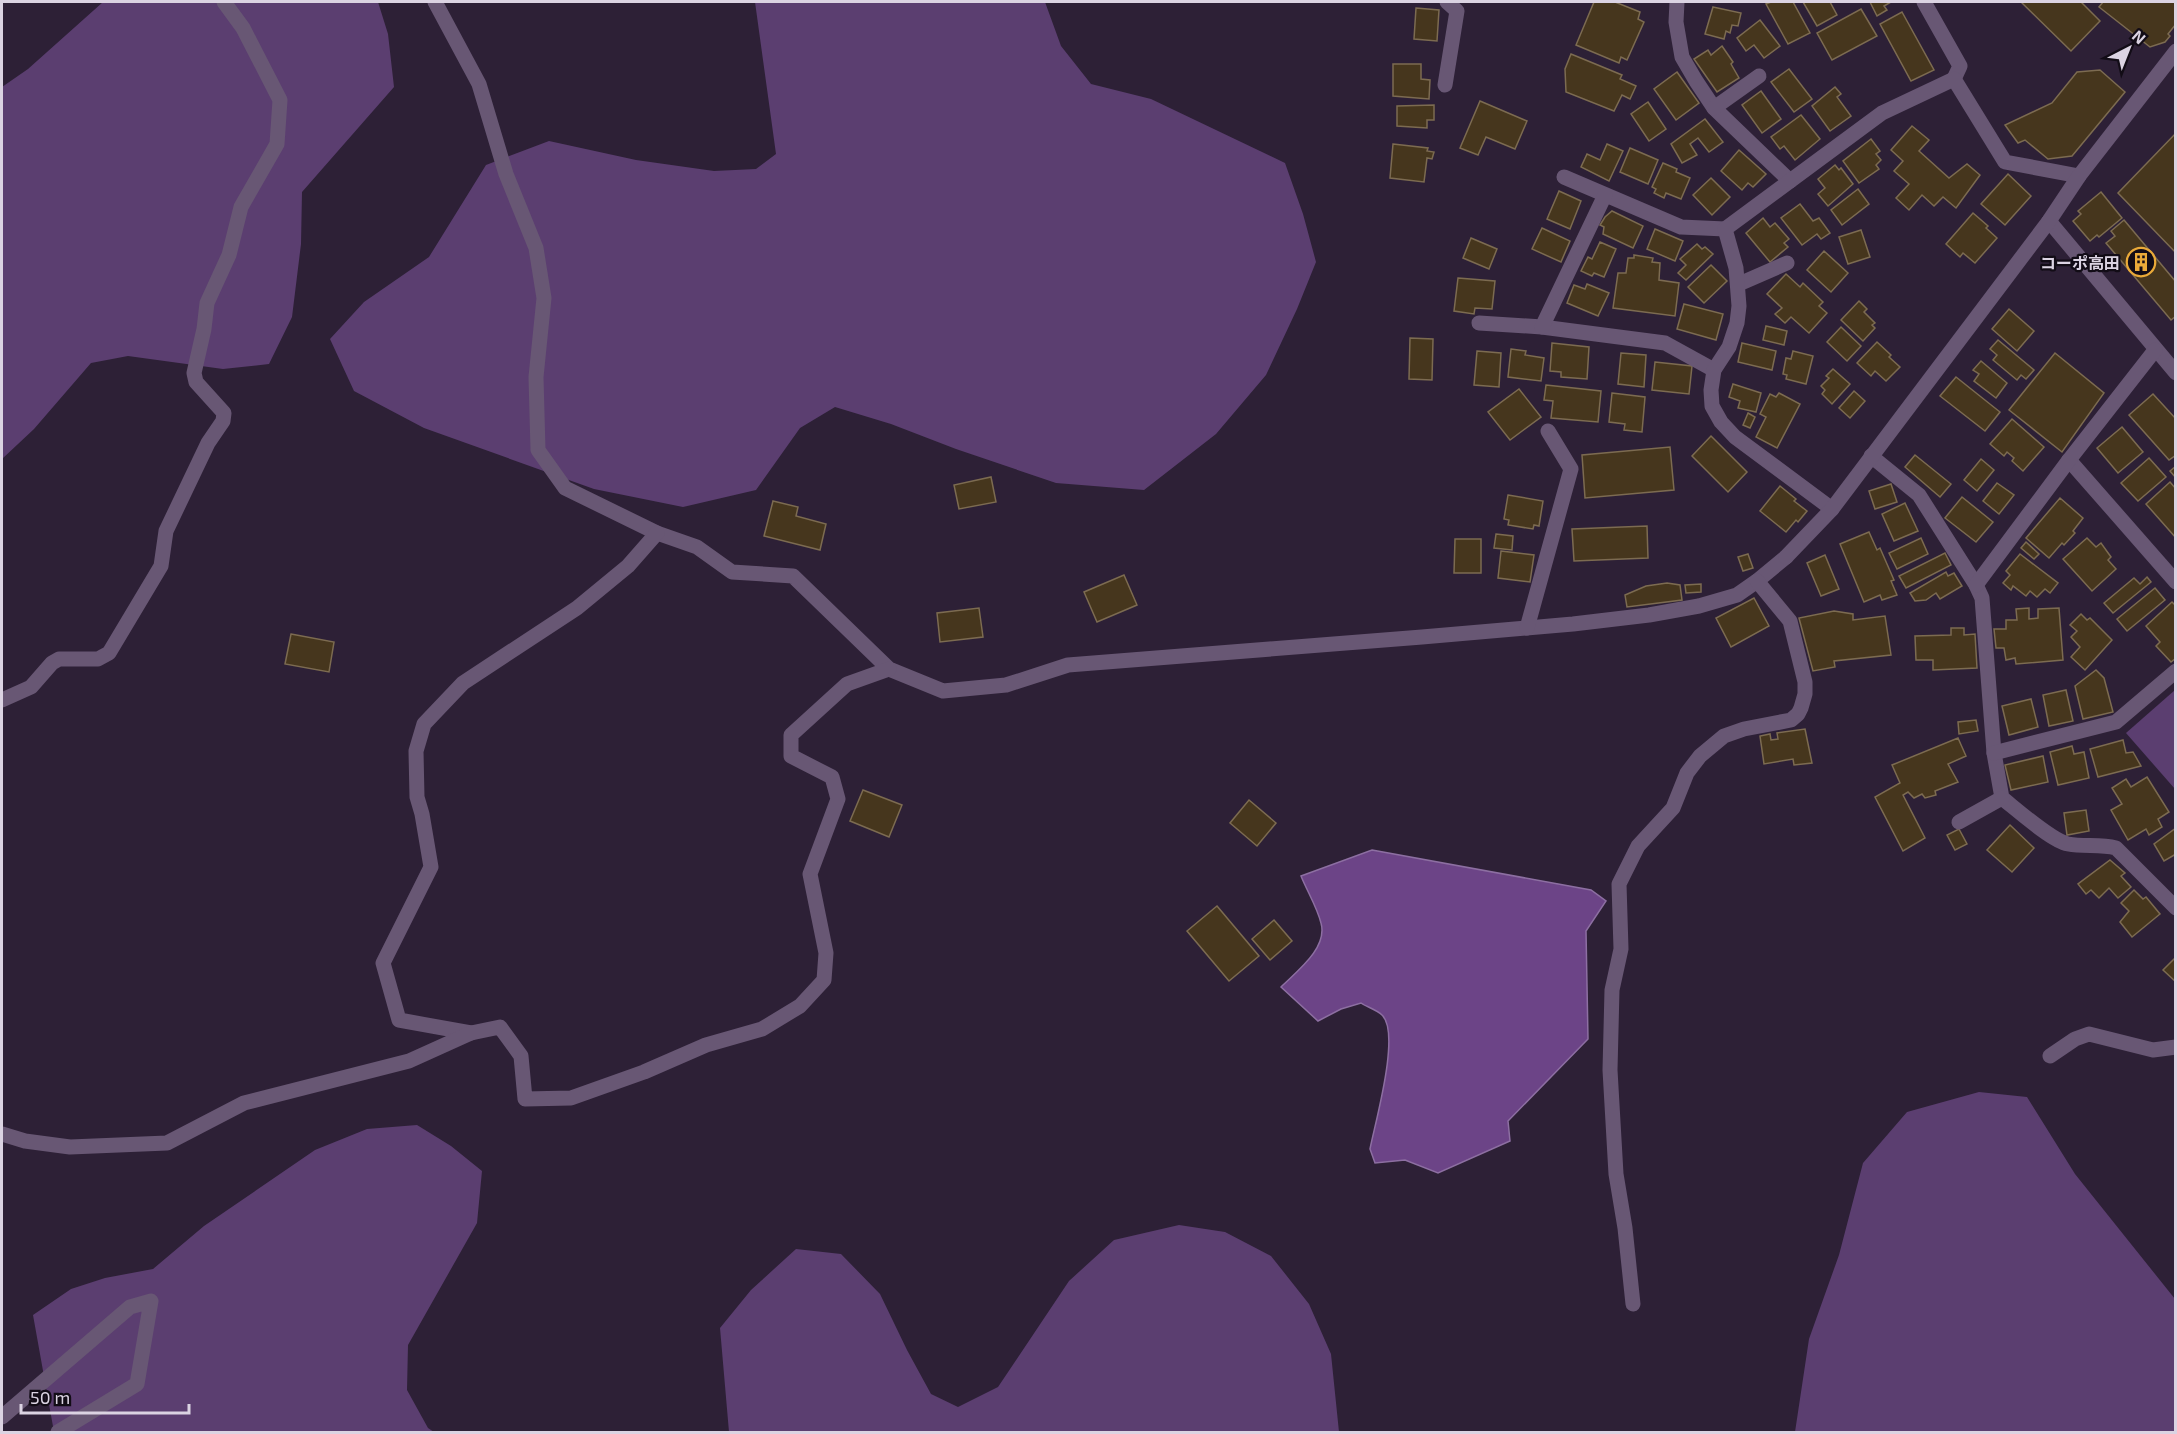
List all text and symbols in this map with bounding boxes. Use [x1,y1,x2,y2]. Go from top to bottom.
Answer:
north arrow [2099,18,2159,78]
text: N [2129,26,2150,47]
building icon: コーポ高田 [2125,246,2157,278]
place label: コーポ高田 [2040,253,2120,272]
scale bar [21,1377,189,1415]
text: 50 m [30,1386,70,1408]

